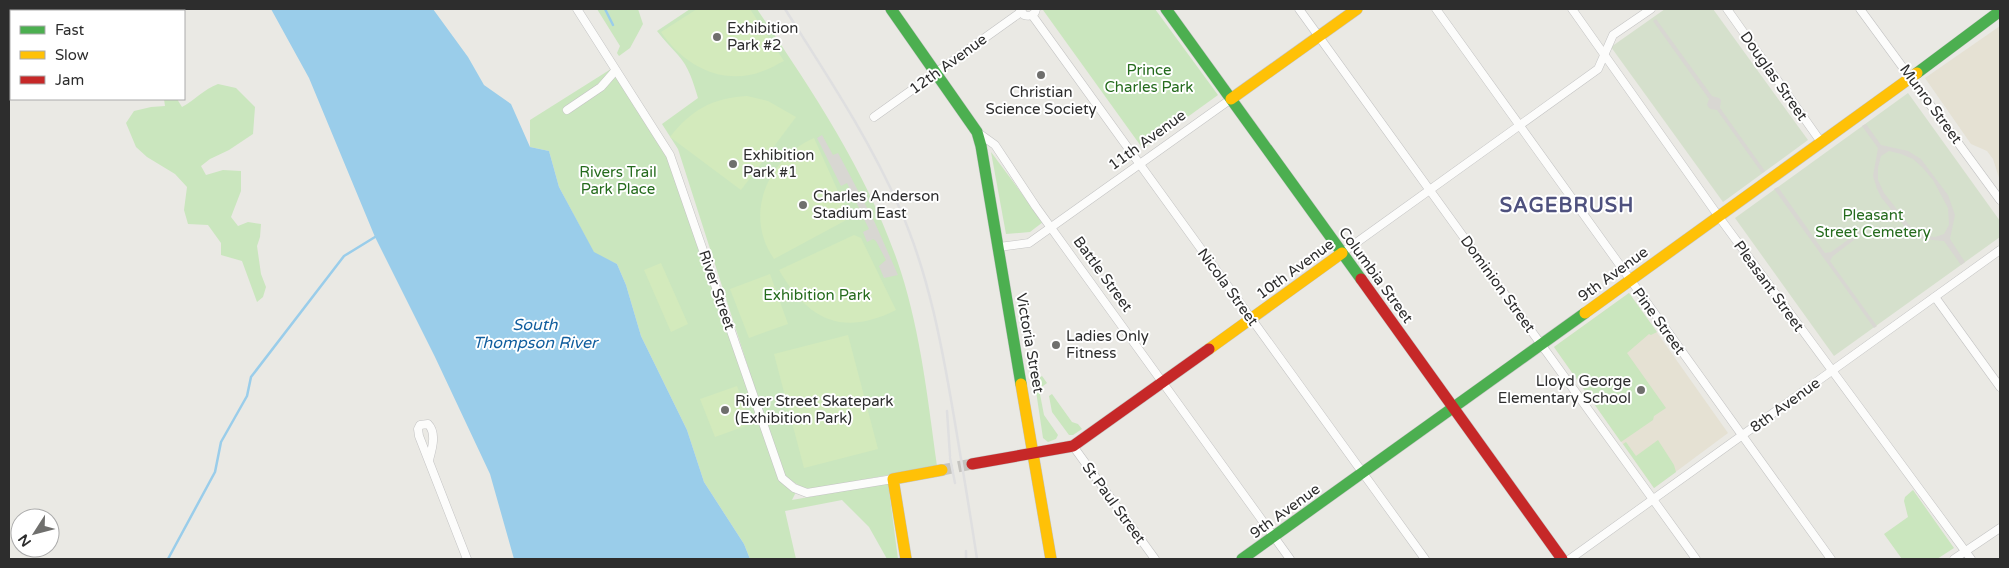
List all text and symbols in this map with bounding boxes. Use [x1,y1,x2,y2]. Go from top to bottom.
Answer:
legend [10,10,185,100]
place label: Exhibition Park #2 [727,19,798,54]
text: Fast [55,21,85,39]
street label: Douglas Street [1737,28,1812,124]
street label: 12th Avenue [906,30,990,98]
marker: Exhibition Park #2 [711,31,723,43]
text: Slow [55,46,89,64]
park label: Prince Charles Park [1104,61,1194,96]
street label: Munro Street [1896,61,1966,148]
marker: Christian Science Society [1035,69,1047,81]
text: Jam [55,71,84,89]
place label: Christian Science Society [985,83,1097,118]
street label: 11th Avenue [1105,106,1189,174]
place label: Exhibition Park #1 [743,146,814,181]
marker: Exhibition Park #1 [727,158,739,170]
park label: Rivers Trail Park Place [579,163,657,198]
place label: Charles Anderson Stadium East [813,187,939,222]
district label: SAGEBRUSH [1500,194,1634,218]
marker: Charles Anderson Stadium East [797,199,809,211]
park label: Pleasant Street Cemetery [1815,206,1931,241]
street label: Columbia Street [1335,223,1417,327]
street label: Dominion Street [1457,232,1539,336]
street label: Battle Street [1070,233,1137,316]
street label: 10th Avenue [1253,235,1337,303]
street label: Pleasant Street [1730,237,1808,335]
street label: 9th Avenue [1575,243,1651,305]
street label: Nicola Street [1194,245,1262,330]
street label: River Street [695,248,739,333]
street label: Pine Street [1629,284,1689,358]
park label: Exhibition Park [763,286,871,304]
street label: Victoria Street [1012,291,1048,395]
water label: South Thompson River [473,315,599,353]
place label: Ladies Only Fitness [1066,327,1149,362]
marker: Ladies Only Fitness [1050,339,1062,351]
place label: Lloyd George Elementary School [1498,372,1631,407]
street label: 8th Avenue [1747,374,1823,436]
marker: Lloyd George Elementary School [1635,384,1647,396]
place label: River Street Skatepark (Exhibition Park) [735,392,894,427]
marker: River Street Skatepark (Exhibition Park) [719,404,731,416]
street label: St Paul Street [1078,459,1150,547]
street label: 9th Avenue [1247,480,1323,542]
north arrow [10,508,60,558]
text: N [15,531,35,550]

